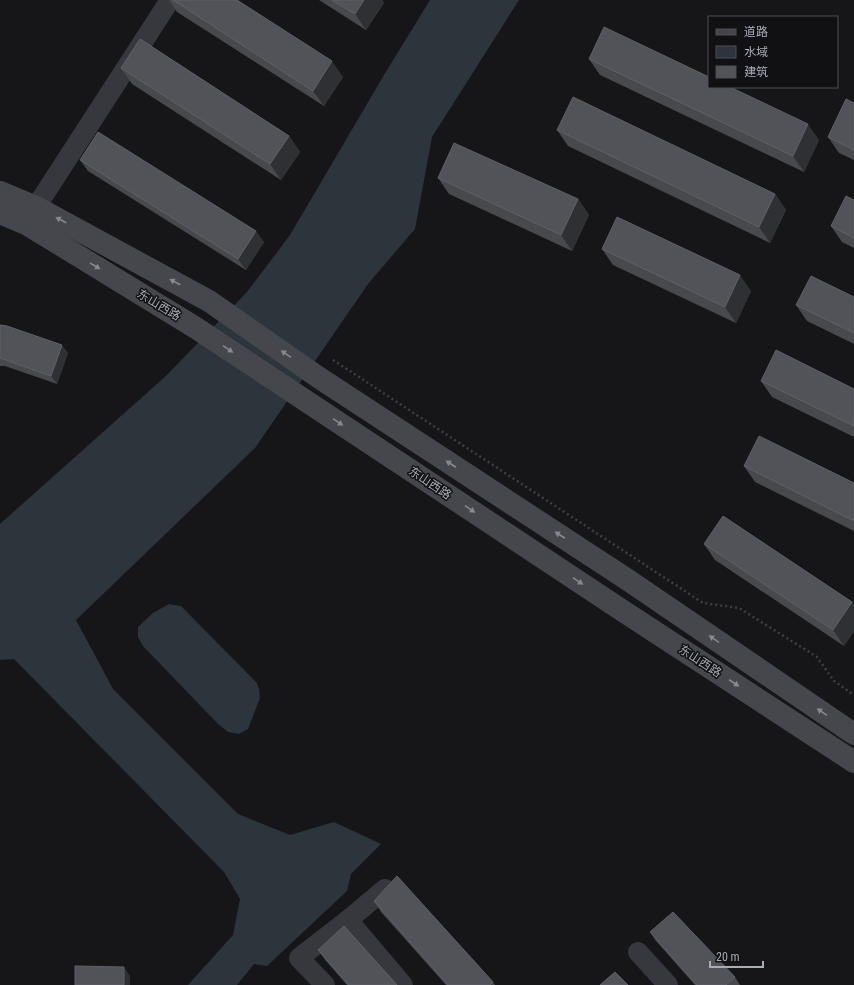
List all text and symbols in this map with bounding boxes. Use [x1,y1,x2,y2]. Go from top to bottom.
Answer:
legend [708,16,838,88]
text: 道路 [744,25,768,39]
text: 水域 [744,45,768,59]
text: 建筑 [744,65,768,79]
one-way arrow [55,217,67,224]
one-way arrow [90,262,100,270]
one-way arrow [169,279,181,285]
street label: 东山西路 [135,287,183,323]
one-way arrow [223,345,234,353]
one-way arrow [281,350,291,358]
one-way arrow [333,418,343,426]
one-way arrow [446,460,456,468]
street label: 东山西路 [406,464,454,502]
one-way arrow [465,505,475,513]
one-way arrow [555,531,565,539]
one-way arrow [573,577,584,585]
one-way arrow [709,635,720,643]
street label: 东山西路 [676,642,724,680]
one-way arrow [729,679,739,687]
one-way arrow [817,708,827,716]
scale bar [710,943,763,969]
text: 20 m [716,950,740,964]

